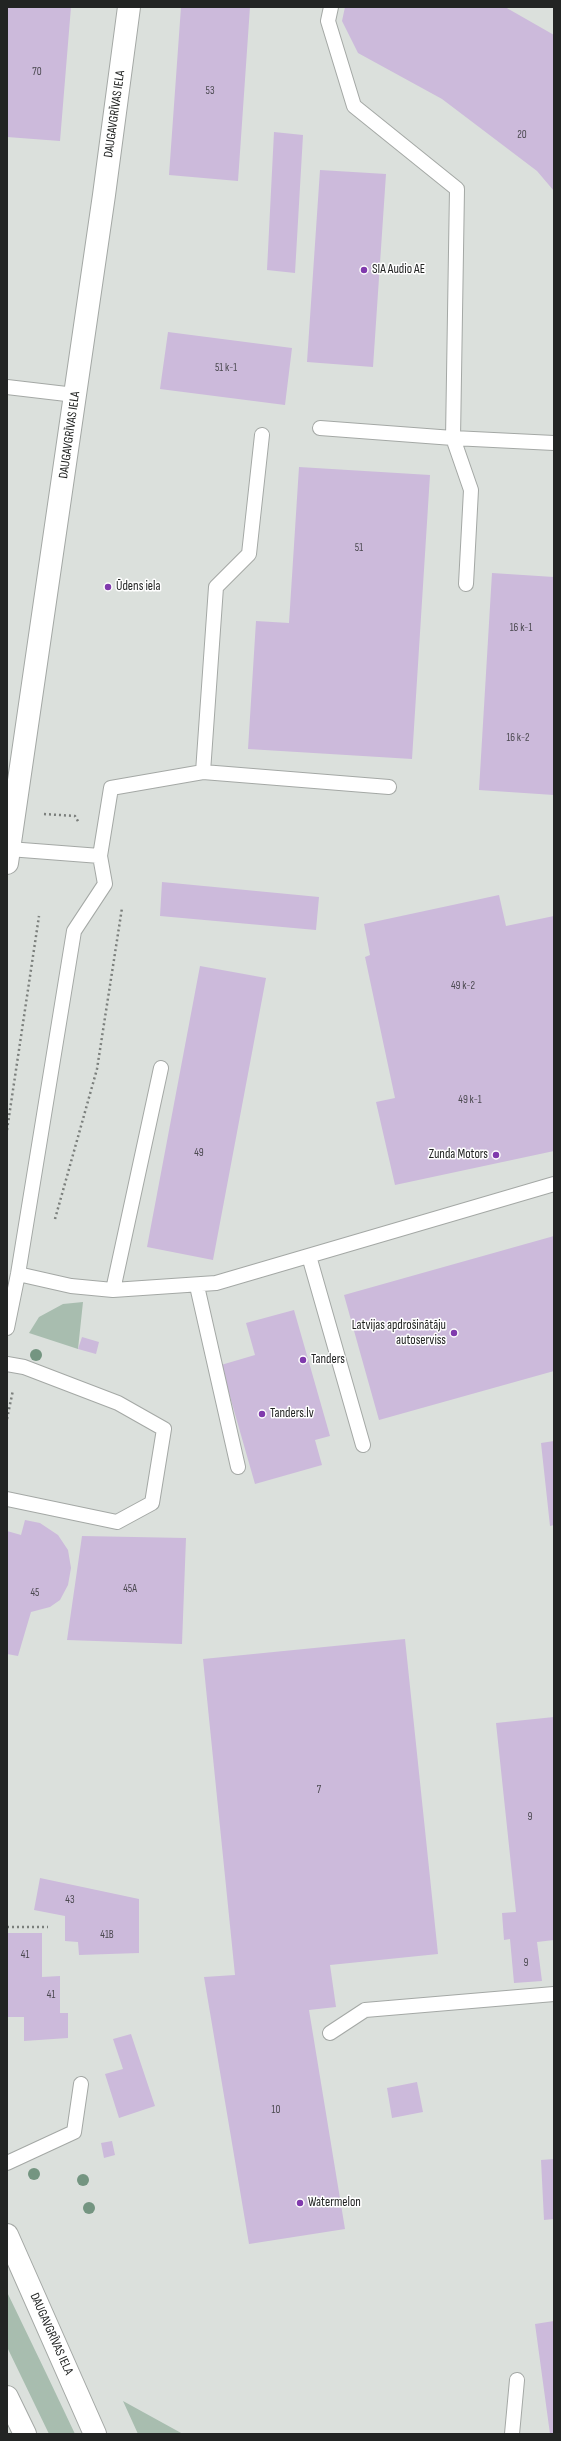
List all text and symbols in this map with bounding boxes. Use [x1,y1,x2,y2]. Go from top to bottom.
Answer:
house number: 70 [32,65,42,79]
street label: DAUGAVGRĪVAS IELA [101,69,129,159]
house number: 53 [205,84,215,98]
house number: 20 [517,128,527,142]
place label: SIA Audio AE [372,262,425,278]
marker: SIA Audio AE [359,265,369,275]
house number: 51 k-1 [215,361,237,375]
street label: DAUGAVGRĪVAS IELA [56,390,84,480]
house number: 51 [355,541,363,555]
place label: Ūdens iela [116,579,160,595]
marker: Ūdens iela [103,582,113,592]
house number: 16 k-1 [510,621,532,635]
house number: 16 k-2 [506,731,530,745]
house number: 49 k-2 [451,979,475,993]
house number: 49 k-1 [458,1093,482,1107]
house number: 49 [194,1146,204,1160]
place label: Zunda Motors [429,1147,488,1163]
marker: Zunda Motors [491,1150,501,1160]
place label: Latvijas apdrošinātāju autoserviss [352,1318,446,1349]
marker: Latvijas apdrošinātāju autoserviss [449,1328,459,1338]
place label: Tanders [311,1352,345,1368]
marker: Tanders [298,1355,308,1365]
place label: Tanders.lv [270,1406,314,1422]
marker: Tanders.lv [257,1409,267,1419]
house number: 45A [123,1582,137,1596]
house number: 45 [30,1586,40,1600]
house number: 7 [317,1783,321,1797]
house number: 9 [528,1810,532,1824]
house number: 43 [65,1893,75,1907]
house number: 41B [100,1928,114,1942]
house number: 41 [21,1948,29,1962]
house number: 9 [524,1956,528,1970]
house number: 41 [47,1988,55,2002]
house number: 10 [272,2103,280,2117]
place label: Watermelon [308,2195,361,2211]
marker: Watermelon [295,2198,305,2208]
street label: DAUGAVGRĪVAS IELA [26,2291,76,2377]

